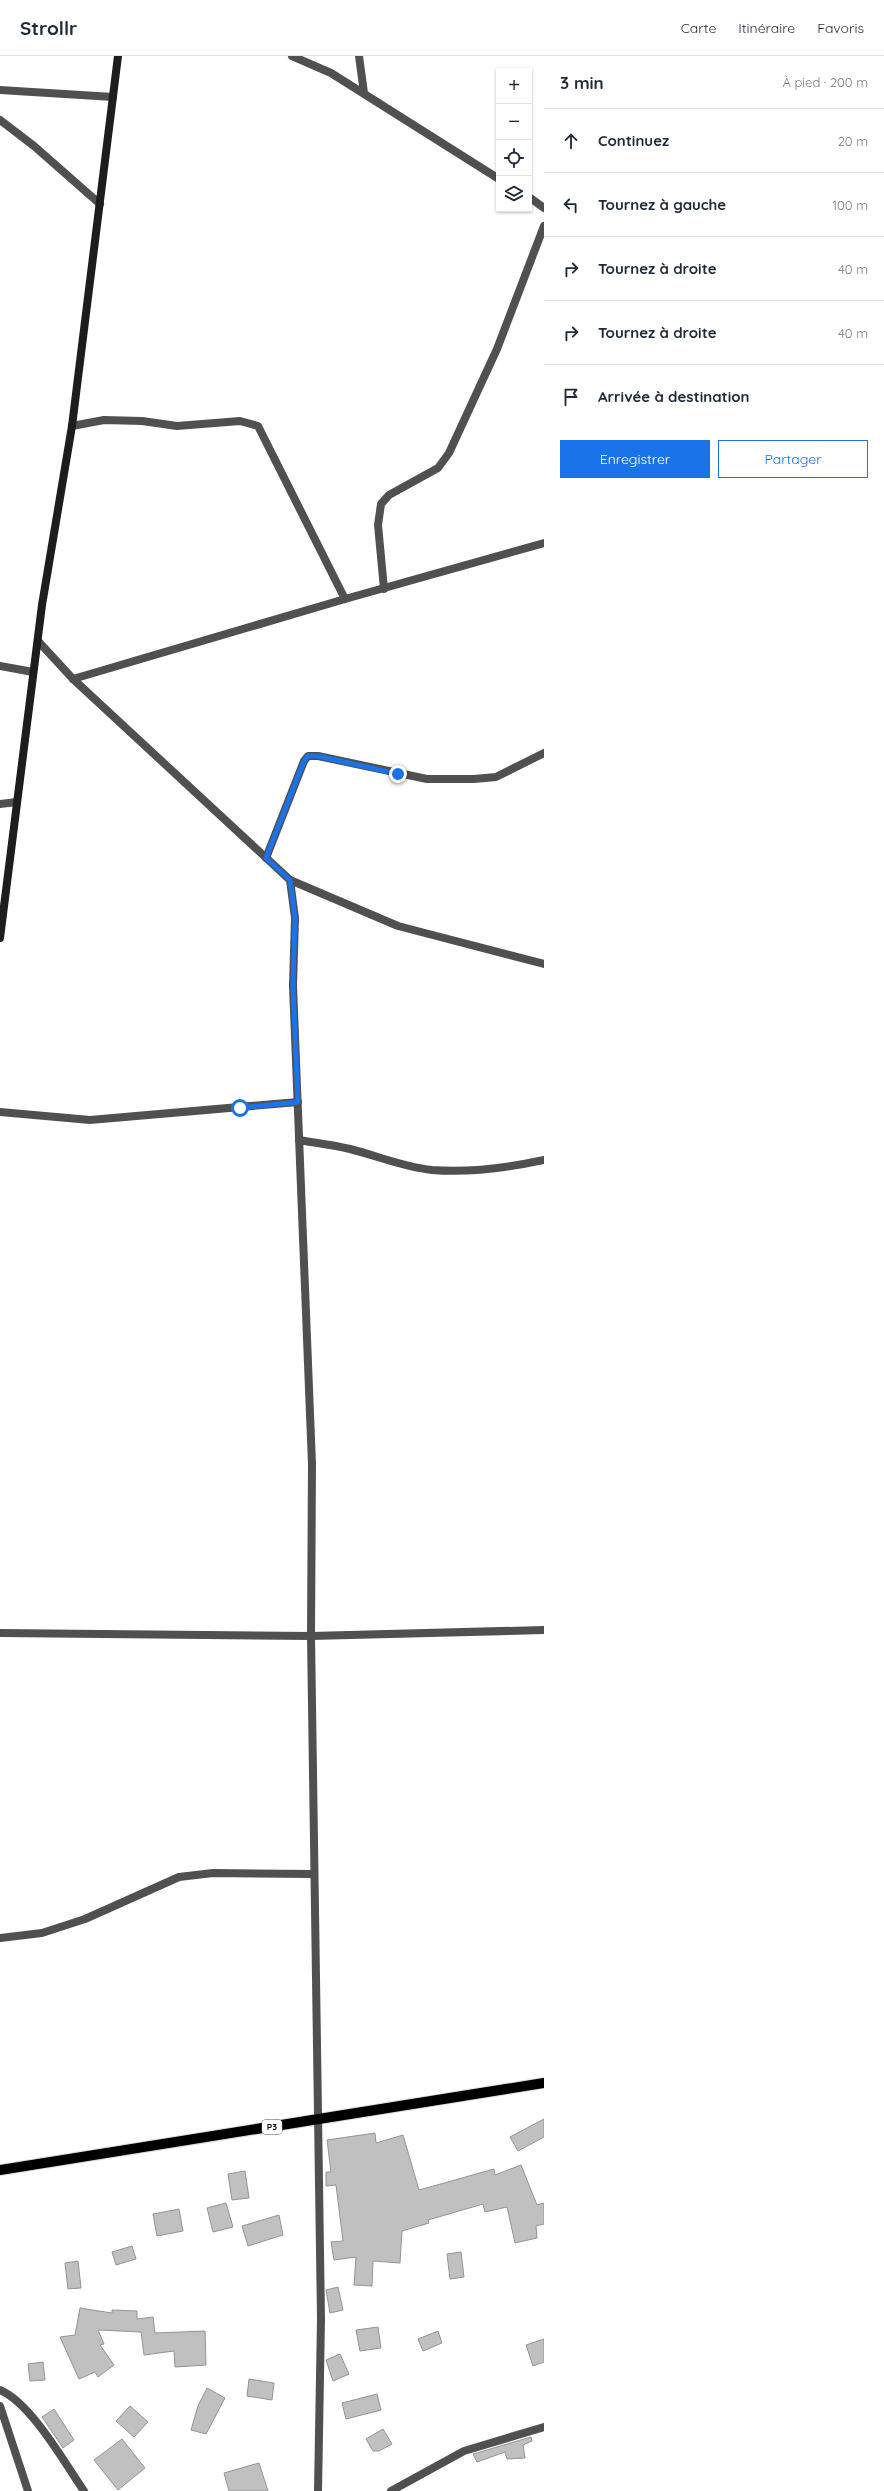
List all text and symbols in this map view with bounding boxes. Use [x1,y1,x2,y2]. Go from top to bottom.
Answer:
text: Strollr [20,16,77,40]
text: Carte [681,19,716,37]
text: Itinéraire [738,19,795,37]
text: Favoris [817,19,864,37]
map controls [496,68,532,212]
button: + [496,68,532,104]
text: 3 min [560,72,604,93]
text: À pied · 200 m [782,74,868,90]
button: − [496,104,532,140]
icon: ahead [560,130,582,152]
text: Continuez [598,131,669,150]
text: 20 m [838,133,868,149]
button: locate [496,140,532,176]
button: layers [496,176,532,212]
icon: left [560,194,582,216]
text: Tournez à gauche [598,195,726,214]
text: 100 m [832,197,868,213]
icon: right [560,258,582,280]
text: Tournez à droite [598,259,717,278]
text: 40 m [838,261,868,277]
icon: right [560,322,582,344]
text: Tournez à droite [598,323,717,342]
text: 40 m [838,325,868,341]
icon: arrive [560,386,582,408]
text: Arrivée à destination [598,387,750,406]
button: Enregistrer [560,440,710,478]
button: Partager [718,440,868,478]
route end [389,765,407,783]
route start [231,1099,249,1117]
road number: P3 [262,2120,282,2134]

